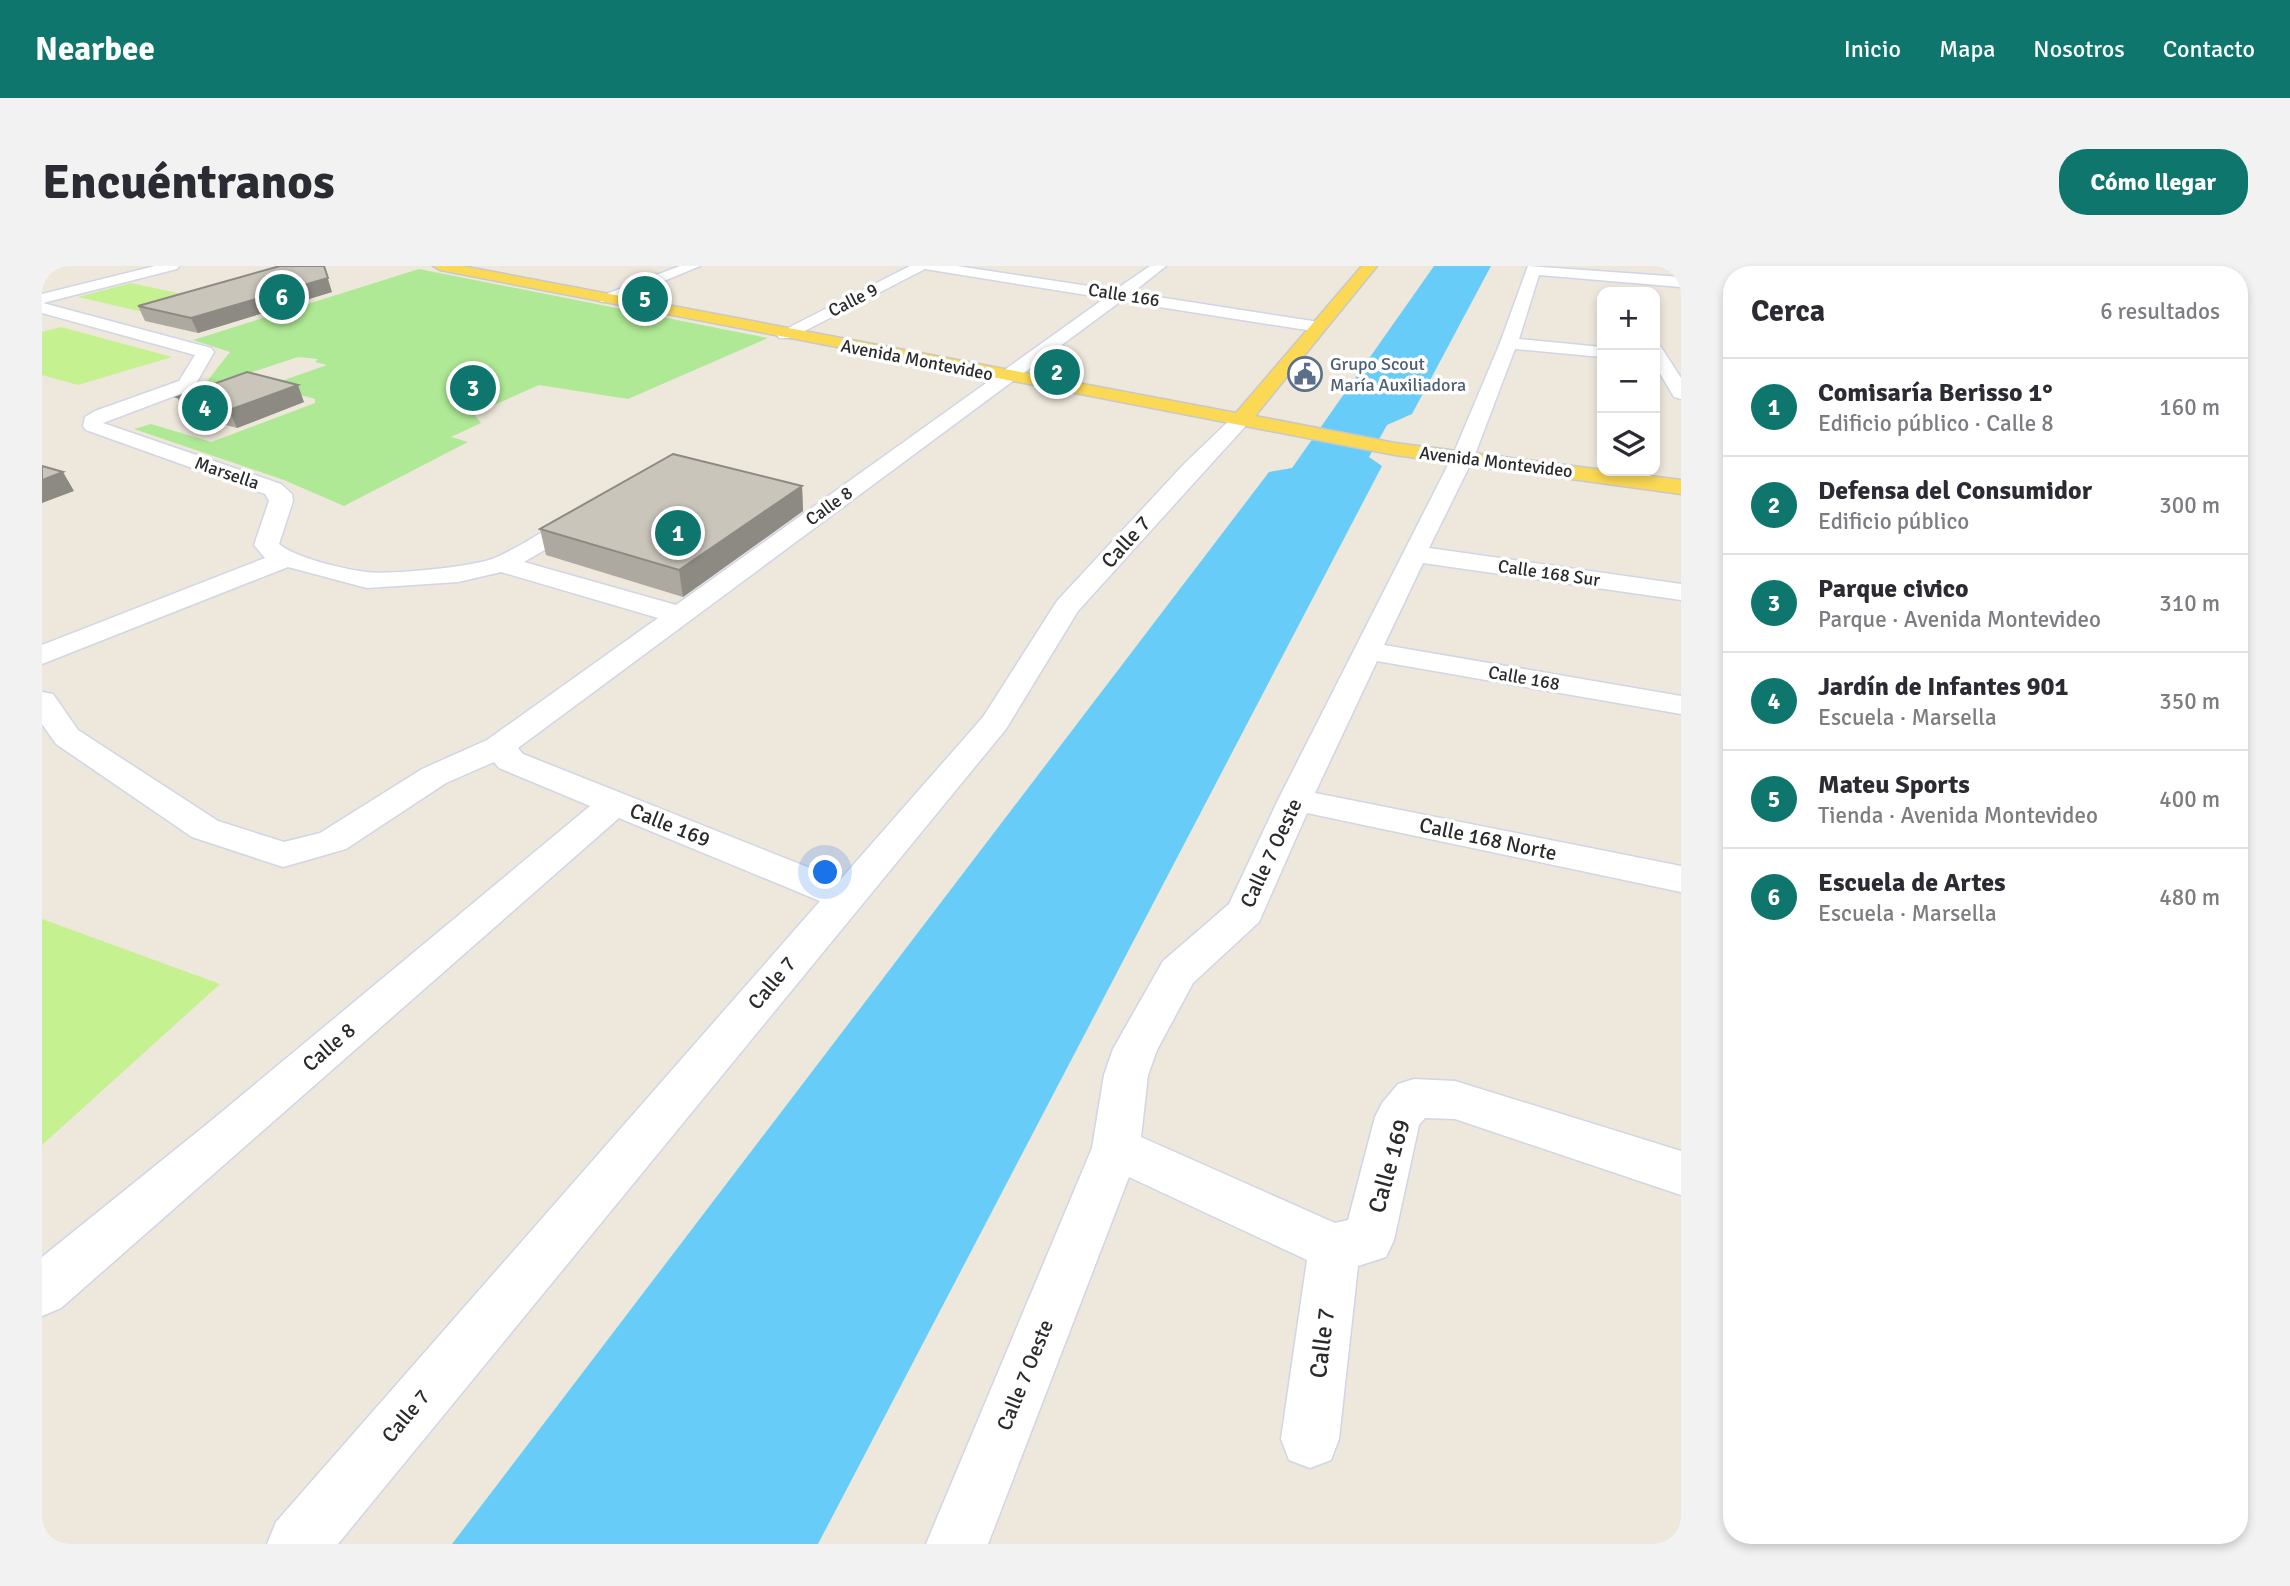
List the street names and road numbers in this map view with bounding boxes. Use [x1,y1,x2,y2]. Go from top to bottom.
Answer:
street label: Calle 9 [824,278,882,322]
street label: Calle 166 [1087,278,1161,312]
street label: Avenida Montevideo [839,334,995,386]
street label: Avenida Montevideo [1418,442,1574,482]
street label: Marsella [192,452,262,494]
street label: Calle 8 [801,482,857,530]
street label: Calle 7 [1096,510,1156,574]
street label: Calle 168 Sur [1497,555,1602,591]
street label: Calle 168 [1487,661,1561,695]
street label: Calle 7 Oeste [1234,794,1308,912]
street label: Calle 169 [626,797,714,853]
street label: Calle 168 Norte [1417,812,1559,866]
street label: Calle 7 [742,951,802,1015]
street label: Calle 8 [297,1017,361,1077]
street label: Calle 169 [1361,1116,1417,1216]
street label: Calle 7 [1303,1306,1341,1380]
street label: Calle 7 Oeste [991,1316,1059,1434]
street label: Calle 7 [376,1384,436,1448]

